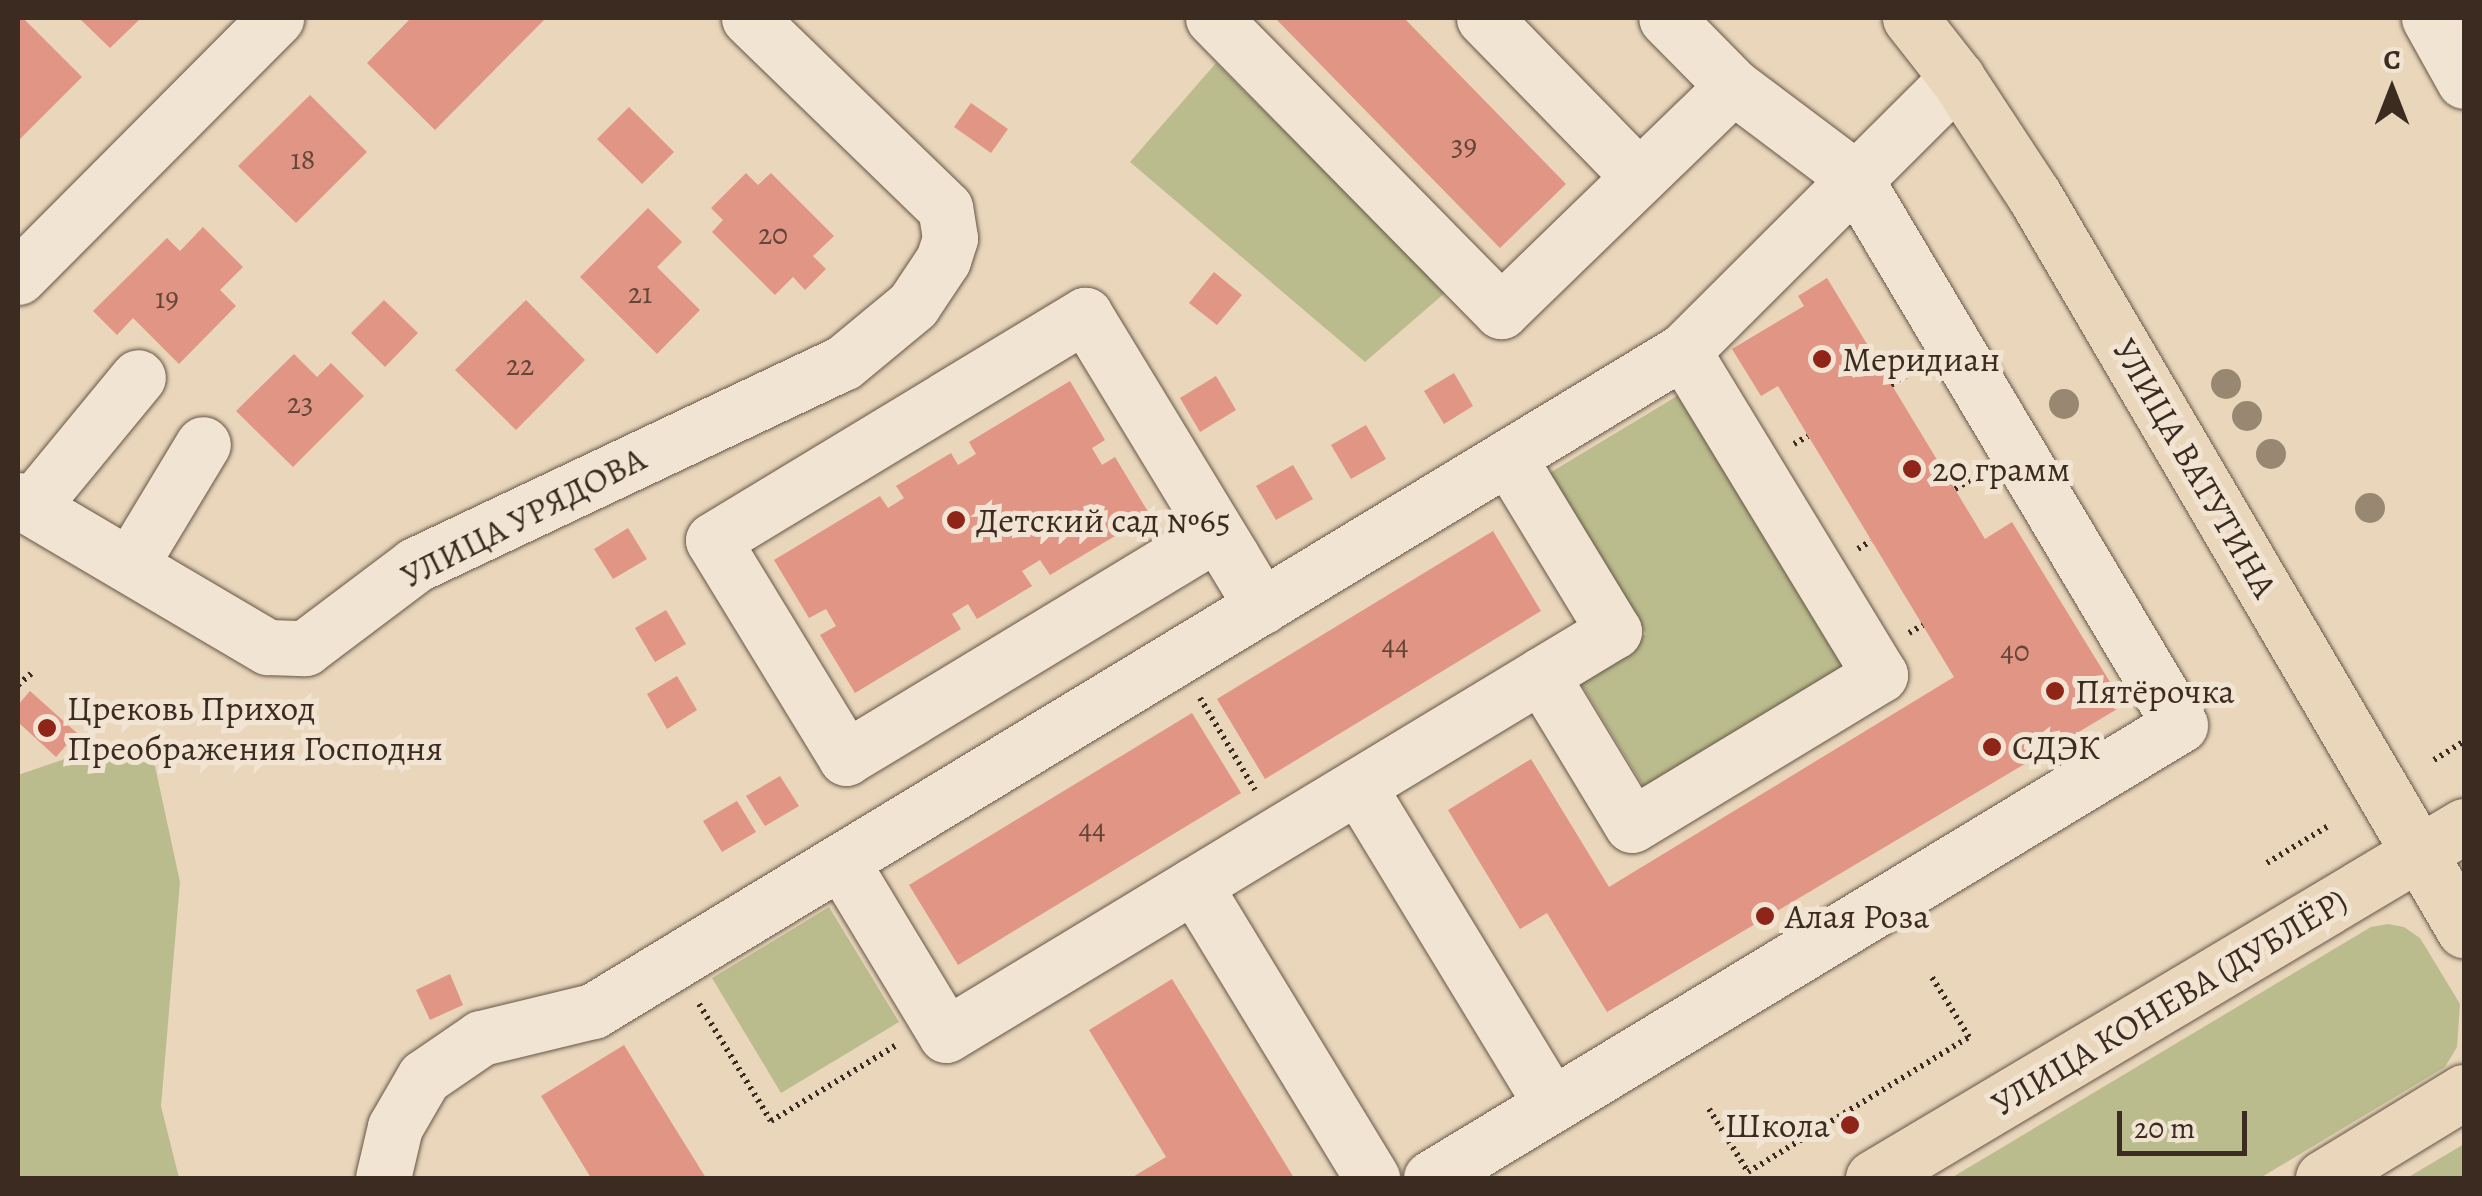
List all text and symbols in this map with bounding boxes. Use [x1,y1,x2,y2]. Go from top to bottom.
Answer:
north arrow [2342,40,2442,140]
text: С [2383,41,2401,79]
house number: 39 [1451,127,1477,163]
house number: 18 [291,141,315,177]
house number: 20 [758,216,788,252]
house number: 21 [628,275,652,311]
house number: 19 [155,280,179,316]
street label: УЛИЦА ВАТУТИНА [2104,331,2286,605]
place label: Меридиан [1842,338,2000,380]
house number: 22 [506,347,534,383]
marker: Меридиан [1811,348,1833,370]
house number: 23 [287,385,313,421]
street label: УЛИЦА УРЯДОВА [394,437,652,597]
place label: 20 грамм [1932,448,2070,490]
marker: 20 грамм [1901,458,1923,480]
place label: Детский сад №65 [976,499,1231,541]
marker: Детский сад №65 [945,509,967,531]
house number: 44 [1381,627,1409,663]
house number: 40 [2000,633,2030,669]
place label: Пятёрочка [2075,670,2235,712]
marker: Пятёрочка [2044,680,2066,702]
place label: Црековь Приход Преображения Господня [67,687,443,769]
marker: Црековь Приход Преображения Господня [36,717,58,739]
place label: СДЭК [2012,726,2100,768]
marker: СДЭК [1981,736,2003,758]
house number: 44 [1078,811,1106,847]
street label: УЛИЦА КОНЕВА (ДУБЛЁР) [1984,879,2354,1125]
place label: Алая Роза [1785,895,1929,937]
marker: Алая Роза [1754,905,1776,927]
scale bar [2122,1091,2252,1153]
place label: Школа [1724,1104,1830,1146]
text: 20 m [2134,1108,2195,1148]
marker: Школа [1839,1114,1861,1136]

